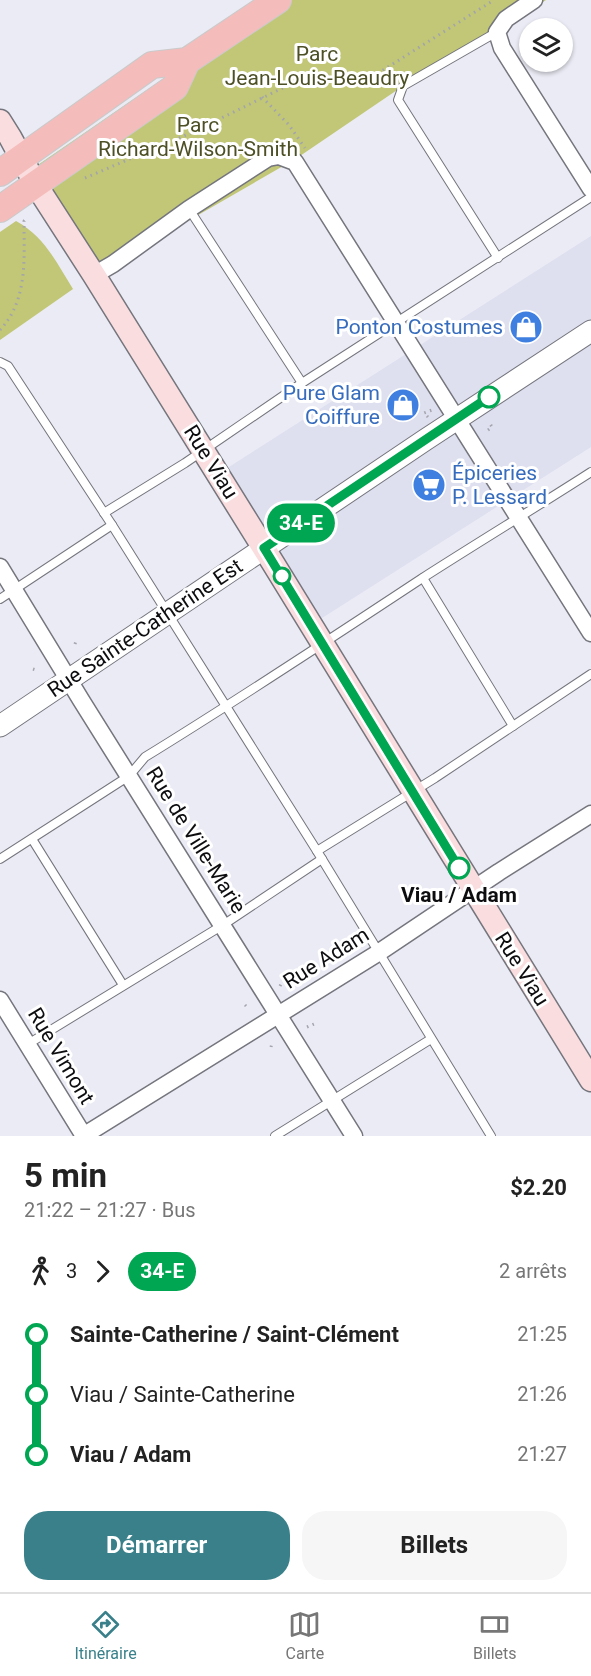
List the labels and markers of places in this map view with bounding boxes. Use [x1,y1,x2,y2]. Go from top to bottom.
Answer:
shop icon: Ponton Costumes [508,309,544,345]
place label: Ponton Costumes [336,315,503,339]
place label: Pure Glam Coiffure [283,381,380,429]
unlabelled marker [478,386,500,408]
shop icon: Pure Glam Coiffure [385,387,421,423]
place label: Épiceries P. Lessard [452,461,547,509]
supermarket icon: Épiceries P. Lessard [411,467,447,503]
unlabelled marker [273,567,291,585]
marker: Viau / Adam [448,857,470,879]
place label: Viau / Adam [401,883,517,907]

